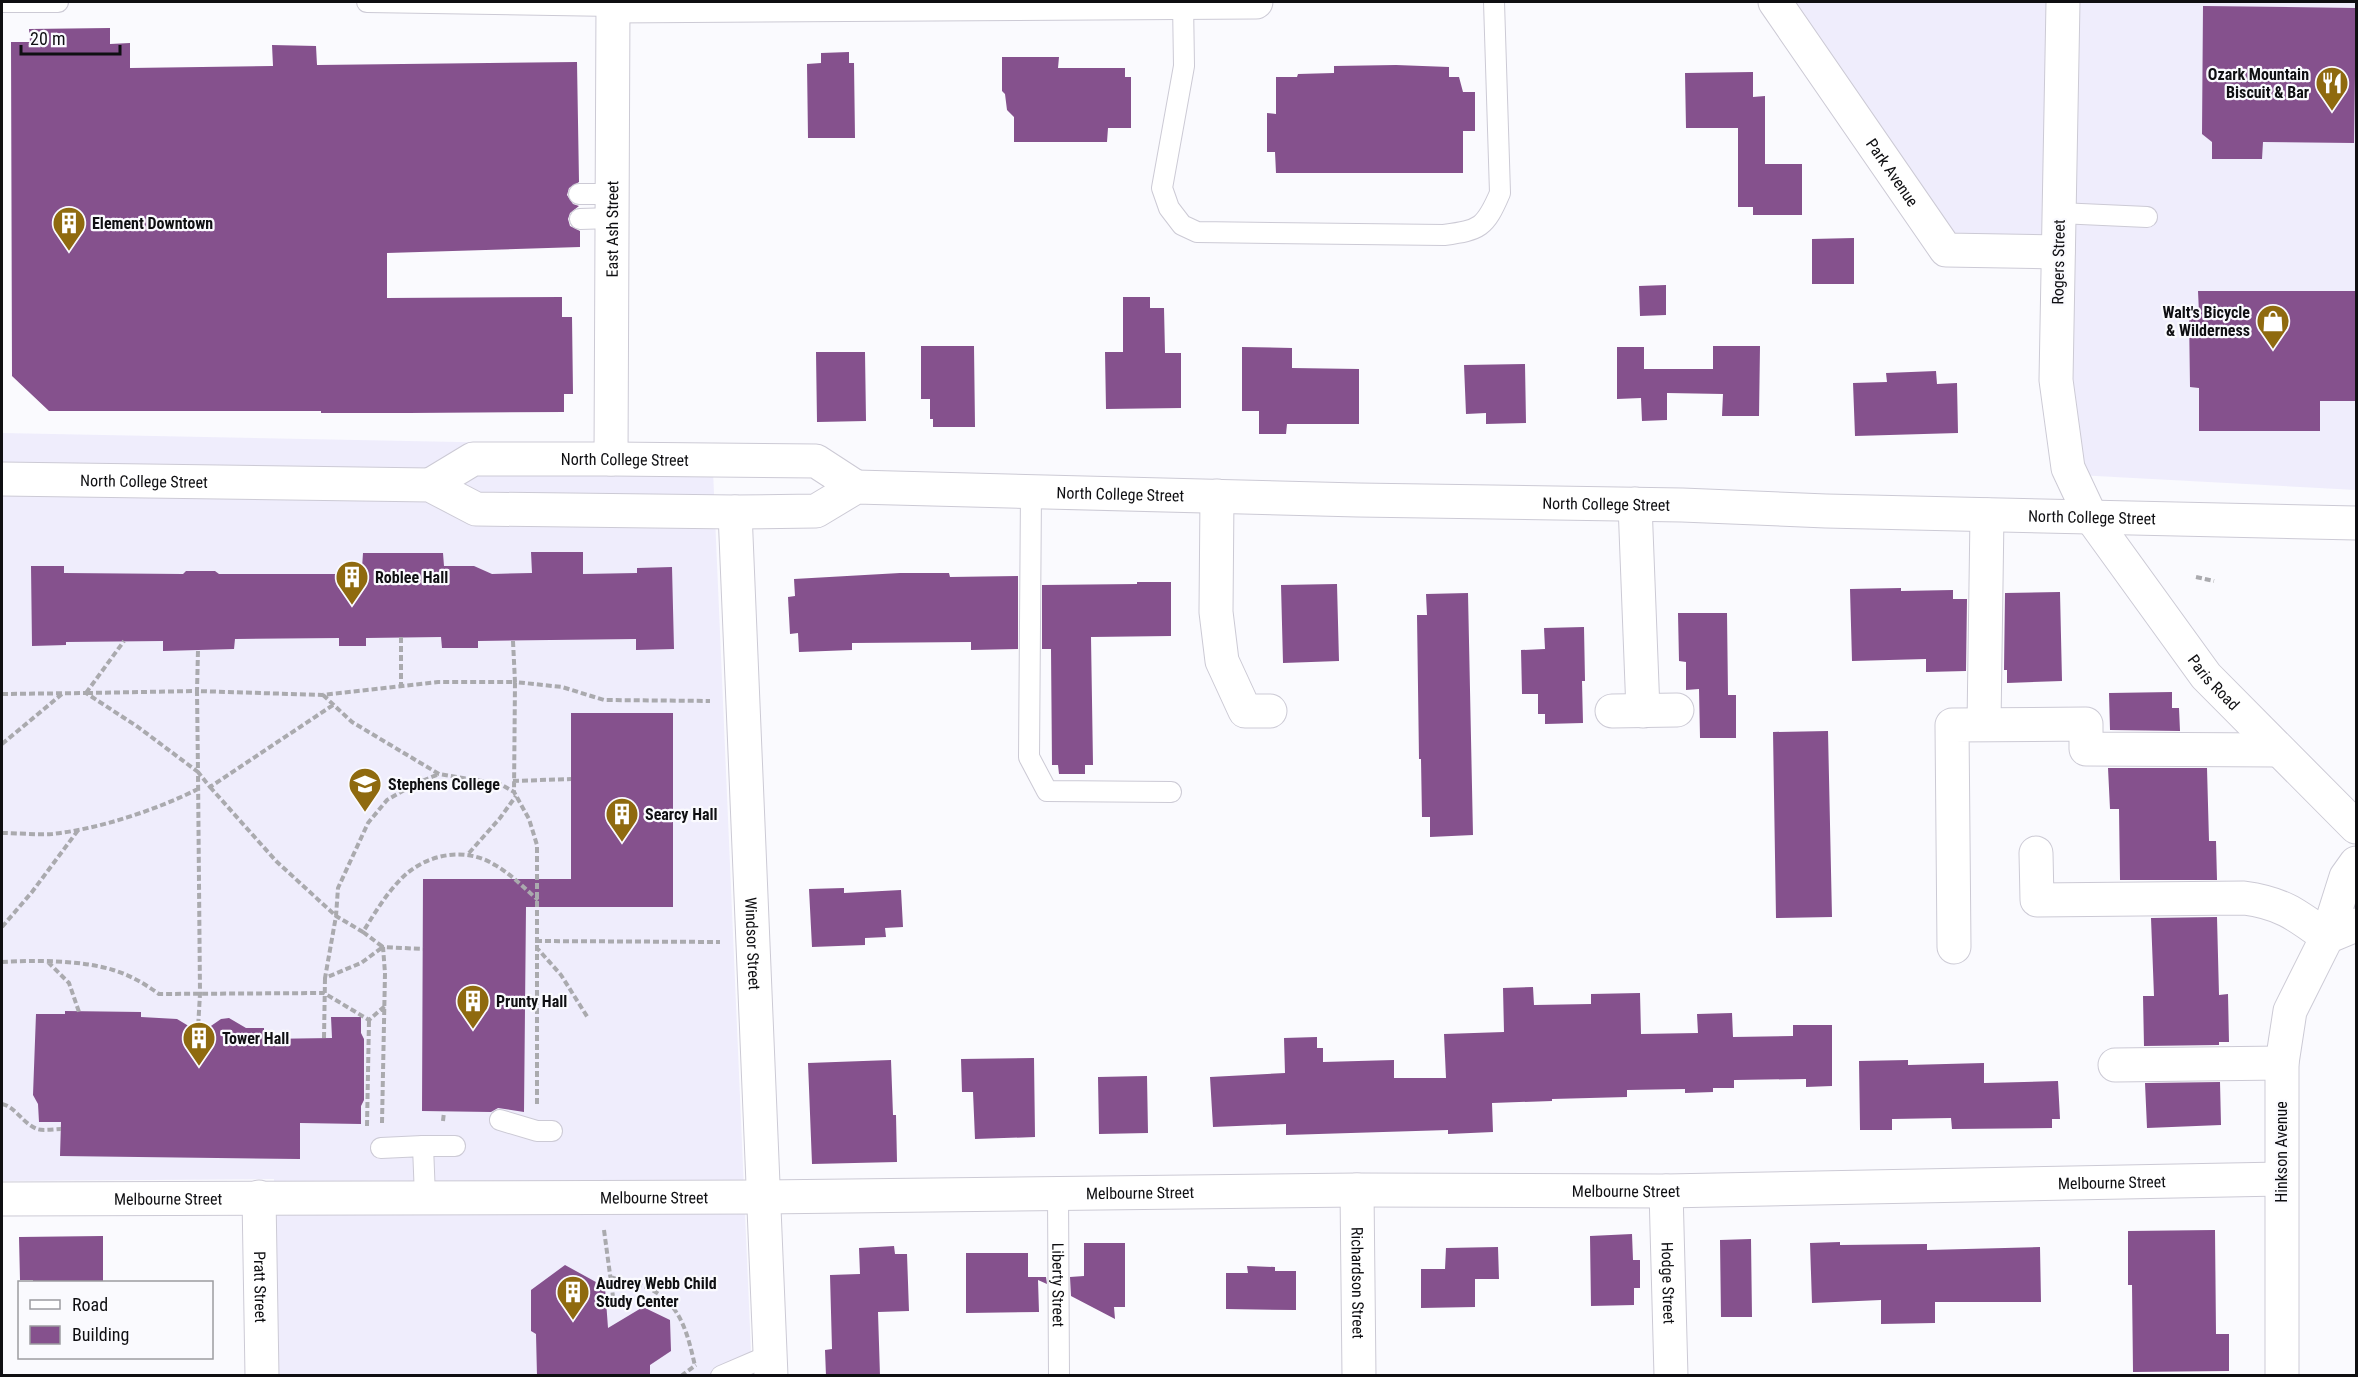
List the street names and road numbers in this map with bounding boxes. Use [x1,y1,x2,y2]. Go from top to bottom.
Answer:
street label: Park Avenue [1862,135,1922,210]
street label: East Ash Street [603,180,622,277]
street label: Rogers Street [2048,219,2069,305]
street label: North College Street [561,450,689,470]
street label: North College Street [80,471,208,492]
street label: North College Street [1056,483,1185,506]
street label: North College Street [1542,494,1671,515]
street label: North College Street [2028,507,2156,528]
street label: Paris Road [2184,651,2243,714]
street label: Windsor Street [741,897,764,991]
street label: Hinkson Avenue [2272,1101,2291,1203]
street label: Melbourne Street [2058,1172,2166,1193]
street label: Melbourne Street [1572,1182,1681,1201]
street label: Melbourne Street [1086,1183,1194,1203]
street label: Melbourne Street [600,1188,708,1207]
street label: Melbourne Street [114,1189,222,1209]
street label: Richardson Street [1347,1227,1368,1339]
street label: Hodge Street [1657,1242,1679,1325]
street label: Liberty Street [1048,1243,1068,1328]
street label: Pratt Street [250,1251,270,1323]

